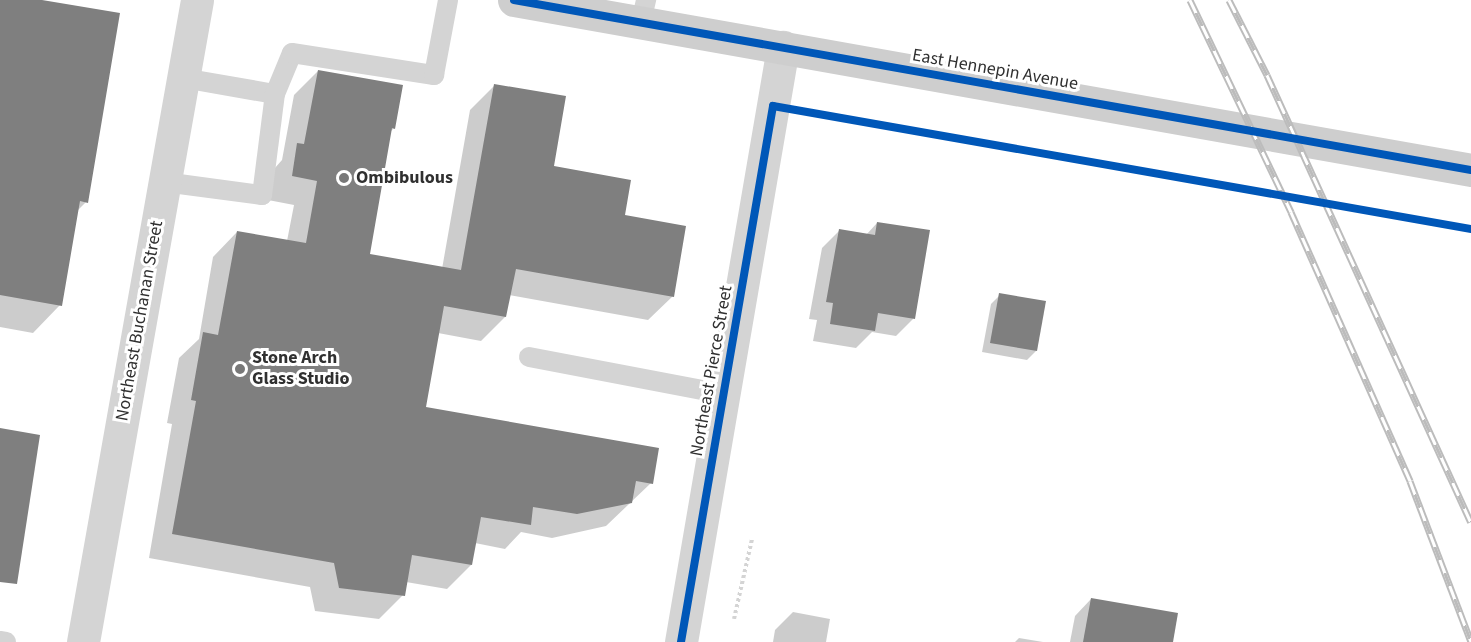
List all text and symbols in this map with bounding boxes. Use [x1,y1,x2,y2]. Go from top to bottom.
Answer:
street label: East Hennepin Avenue [910,45,1080,95]
place label: Ombibulous [356,167,453,189]
marker: Ombibulous [337,171,351,185]
street label: Northeast Buchanan Street [112,219,168,423]
street label: Northeast Pierce Street [686,284,738,458]
place label: Stone Arch Glass Studio [252,348,350,391]
marker: Stone Arch Glass Studio [233,362,247,376]

